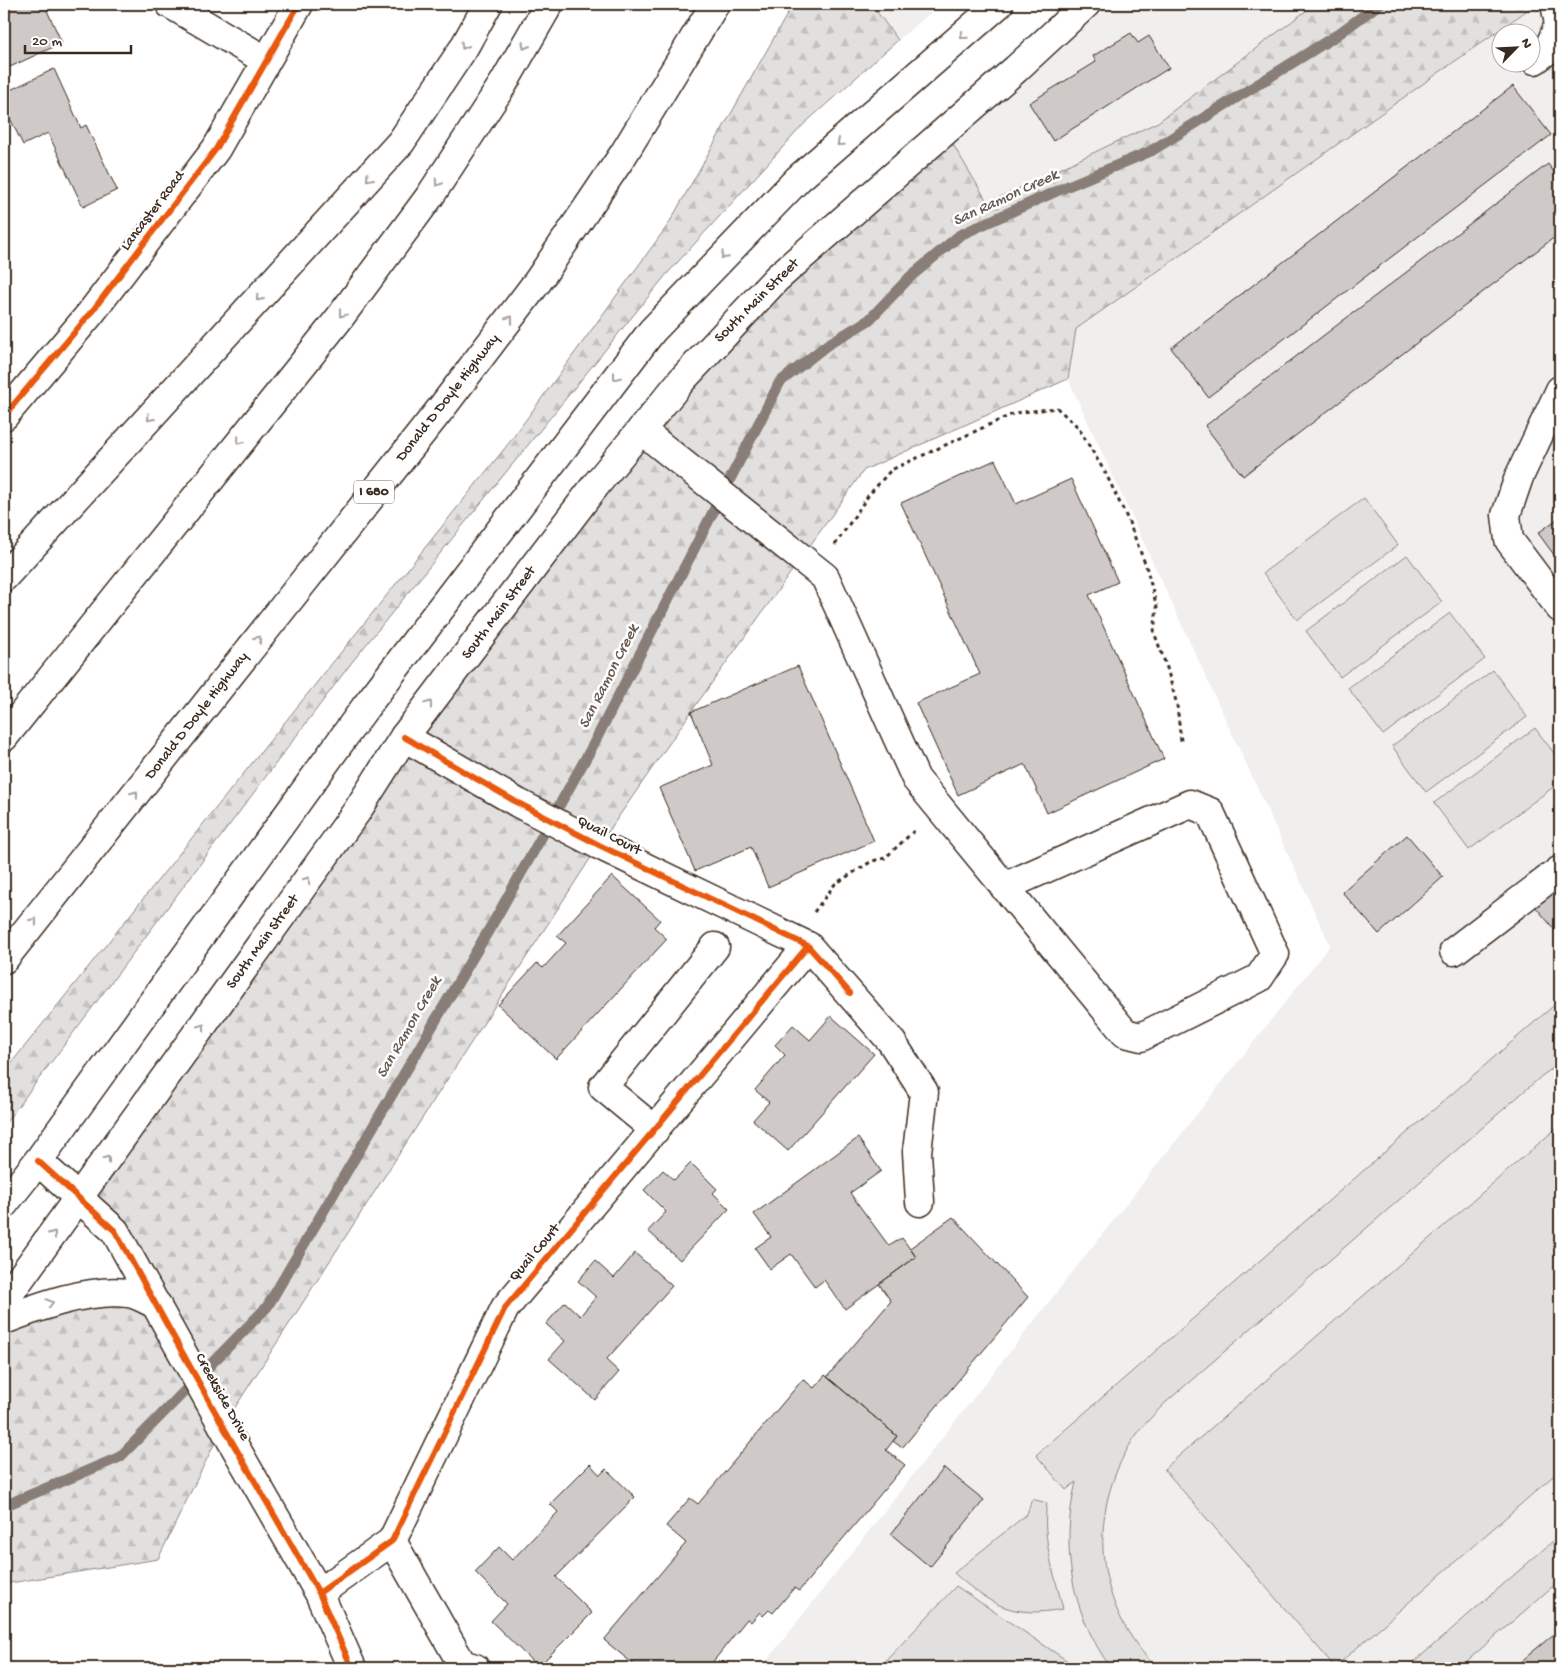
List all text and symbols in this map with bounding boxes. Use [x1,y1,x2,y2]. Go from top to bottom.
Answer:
scale bar [25,22,131,54]
north arrow [1492,22,1542,72]
one-way arrow [959,30,968,39]
text: 20 m [32,33,62,51]
text: N [1516,36,1535,51]
one-way arrow [460,41,470,50]
one-way arrow [521,41,531,50]
one-way arrow [837,137,846,146]
water label: San Ramon Creek [950,166,1063,232]
street label: Lancaster Road [117,167,190,255]
one-way arrow [366,172,375,181]
one-way arrow [435,178,444,187]
one-way arrow [721,250,730,259]
street label: South Main Street [711,254,804,347]
one-way arrow [256,292,265,301]
one-way arrow [339,309,348,318]
one-way arrow [504,316,512,325]
street label: Donald D Doyle Highway [392,330,504,466]
one-way arrow [614,371,622,380]
one-way arrow [147,412,156,421]
one-way arrow [237,436,246,445]
road number: I 680 [354,481,394,504]
street label: South Main Street [458,561,541,663]
water label: San Ramon Creek [576,620,645,732]
one-way arrow [252,636,260,645]
street label: Donald D Doyle Highway [141,648,253,784]
one-way arrow [424,701,432,710]
one-way arrow [130,791,138,800]
street label: Quail Court [574,812,646,861]
one-way arrow [301,876,310,886]
street label: South Main Street [223,890,304,993]
one-way arrow [28,917,37,927]
water label: San Ramon Creek [373,972,448,1082]
one-way arrow [196,1023,205,1033]
one-way arrow [101,1155,110,1165]
street label: Quail Court [506,1219,566,1286]
one-way arrow [47,1230,56,1240]
one-way arrow [45,1298,54,1309]
street label: Creekside Drive [191,1350,254,1444]

